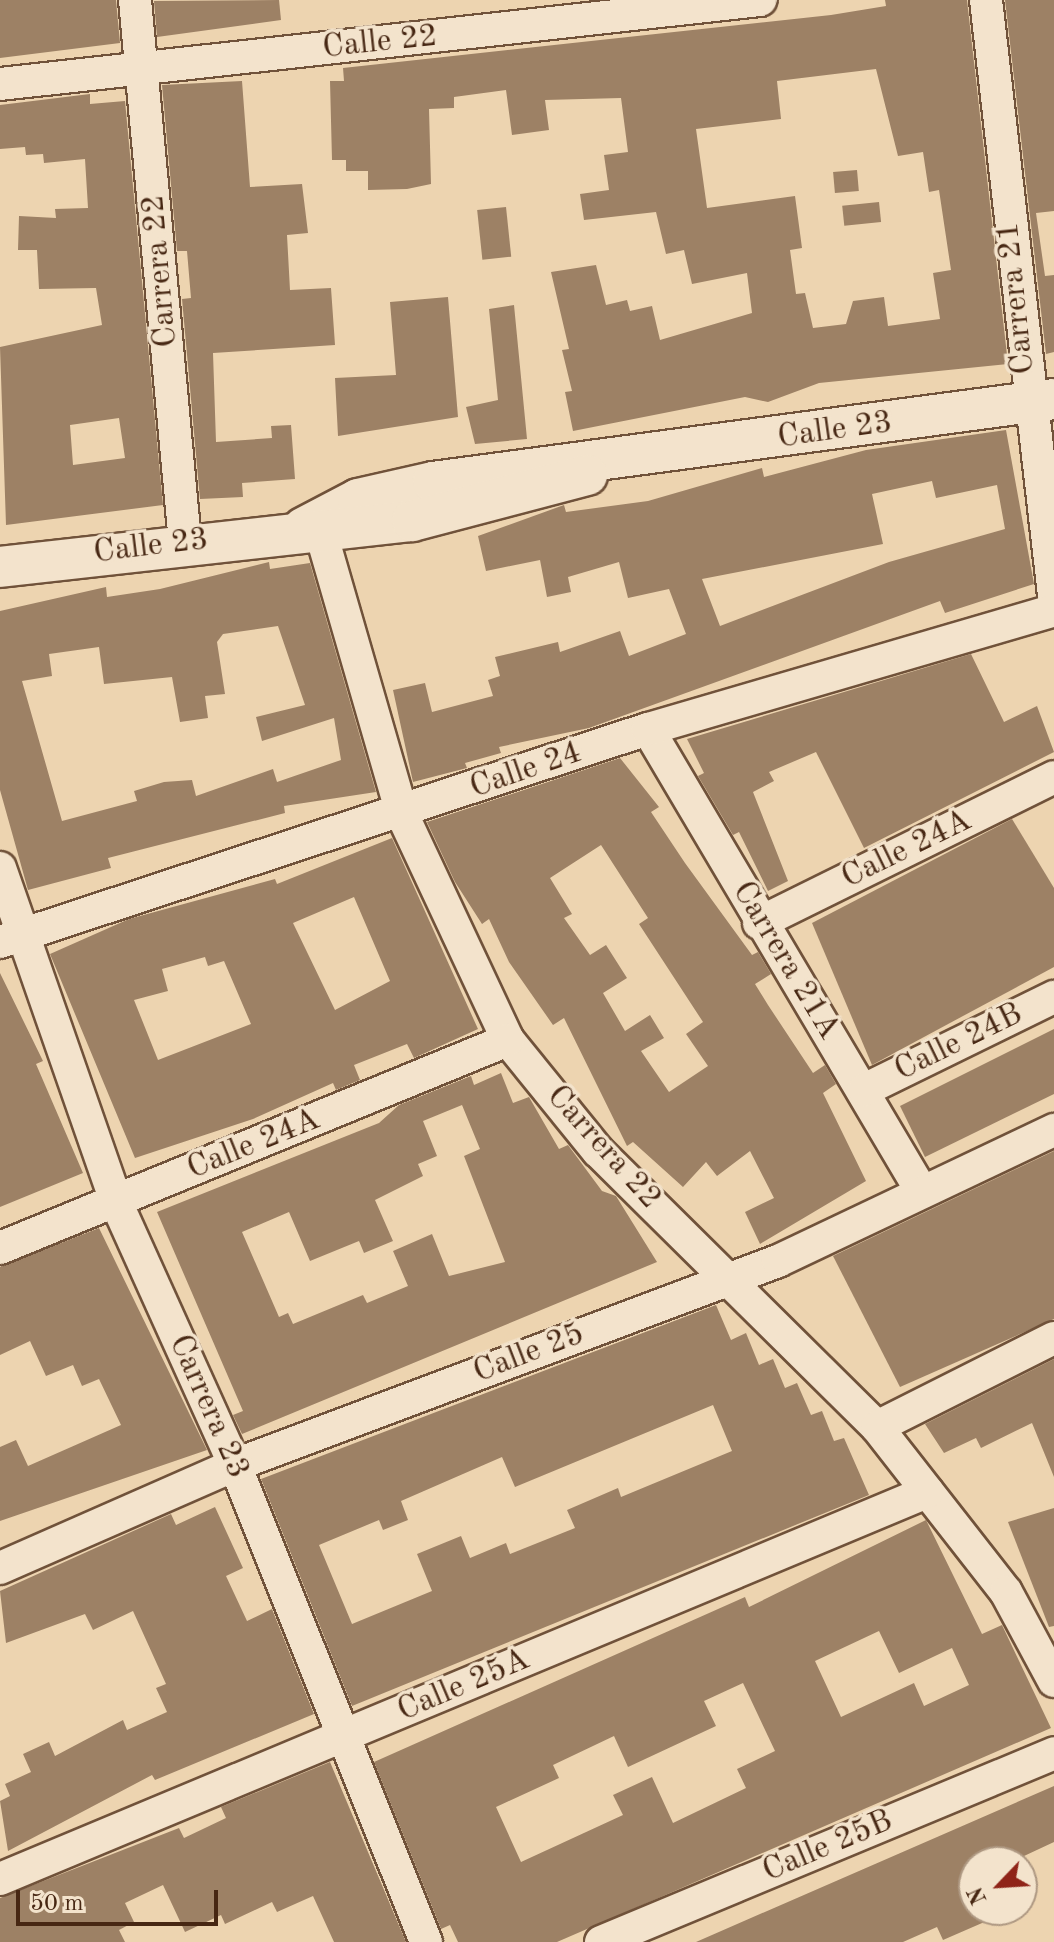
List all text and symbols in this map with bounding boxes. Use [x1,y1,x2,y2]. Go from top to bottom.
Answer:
street label: Calle 22 [321,18,439,68]
street label: Carrera 22 [135,193,187,349]
street label: Carrera 21 [990,220,1044,376]
street label: Calle 23 [775,404,895,458]
street label: Calle 23 [91,521,211,573]
street label: Calle 24 [465,734,587,808]
street label: Calle 24A [836,802,978,898]
street label: Carrera 21A [723,875,847,1047]
street label: Calle 24B [889,996,1029,1090]
street label: Carrera 22 [537,1078,669,1218]
street label: Calle 24A [182,1101,326,1189]
street label: Calle 25 [468,1315,590,1393]
street label: Carrera 23 [159,1329,257,1485]
street label: Calle 25A [392,1641,536,1731]
street label: Calle 25B [757,1802,899,1892]
north arrow [958,1846,1038,1926]
scale bar [20,1874,222,1924]
text: N [965,1883,992,1908]
text: 50 m [30,1892,84,1916]

